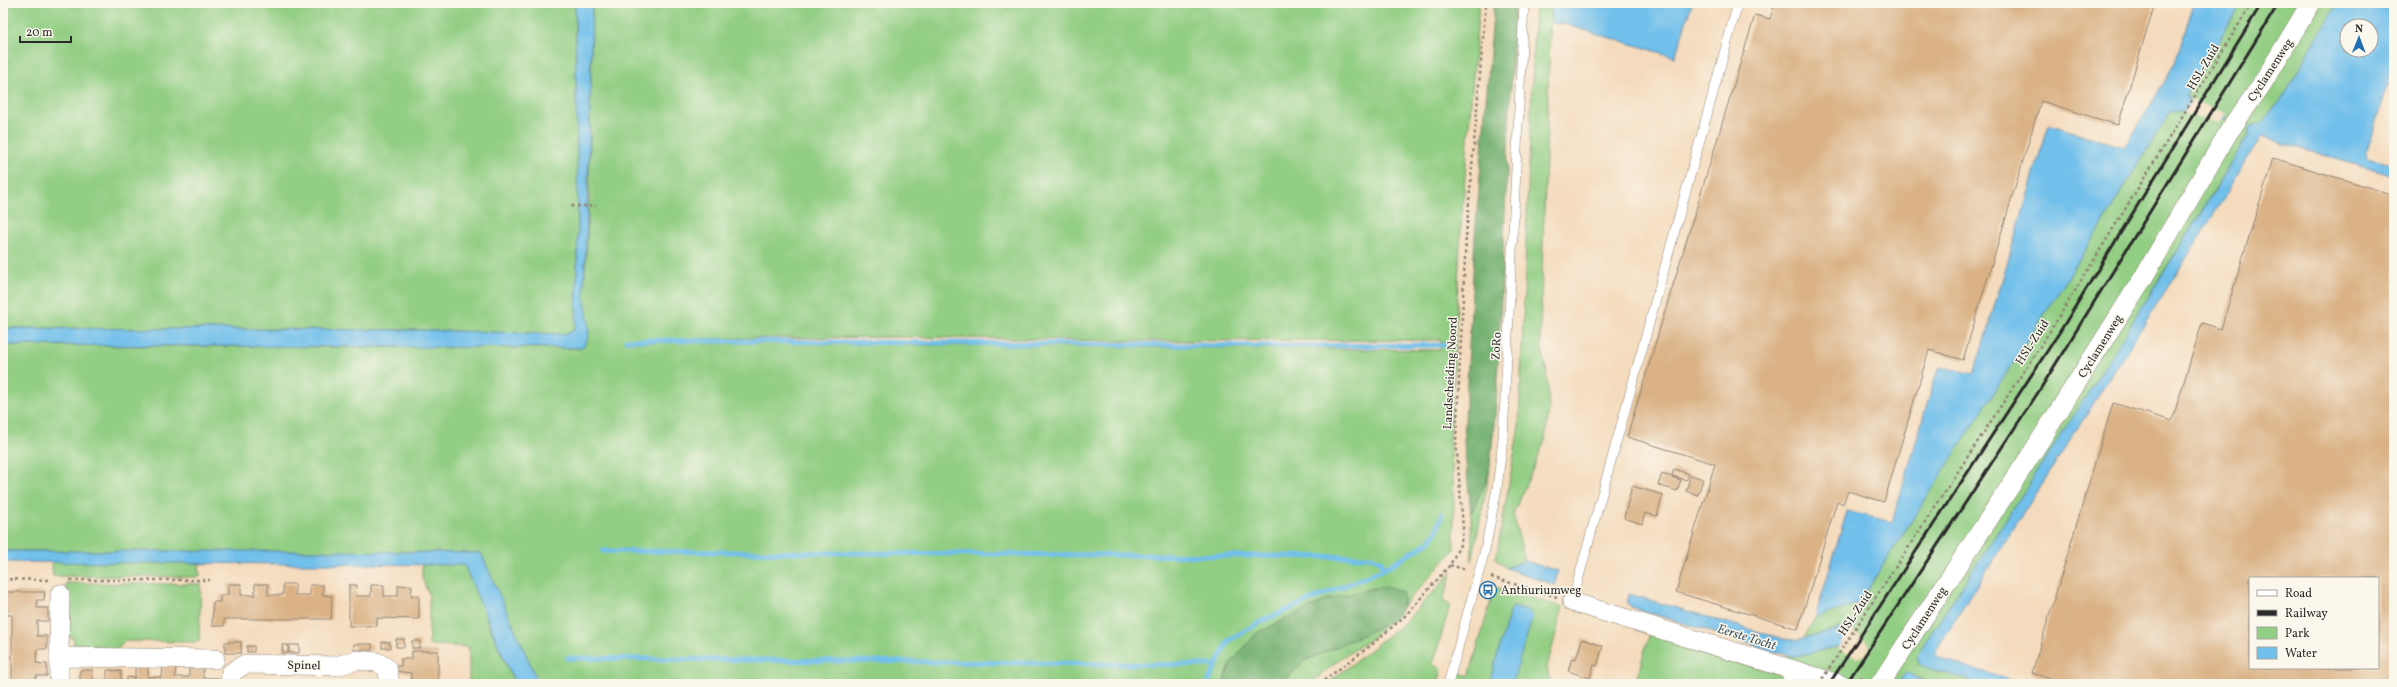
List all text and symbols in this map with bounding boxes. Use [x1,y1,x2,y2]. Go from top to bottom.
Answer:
scale bar [20,18,71,44]
north arrow [2339,18,2379,58]
text: N [2355,22,2363,37]
text: 20 m [26,25,53,41]
street label: Cyclamenweg [2244,36,2297,105]
street label: HSL-Zuid [2184,41,2224,94]
street label: Cyclamenweg [2075,312,2127,381]
street label: Landscheiding Noord [1440,316,1462,430]
street label: HSL-Zuid [2012,317,2054,368]
street label: ZoRo [1488,331,1506,361]
legend [2249,577,2379,669]
bus stop icon: Anthuriumweg [1478,580,1498,600]
place label: Anthuriumweg [1501,583,1581,599]
street label: Cyclamenweg [1898,584,1951,653]
text: Road [2285,586,2312,602]
street label: HSL-Zuid [1835,588,1877,639]
text: Railway [2285,606,2328,622]
water label: Eerste Tocht [1715,620,1779,656]
text: Park [2285,626,2310,642]
text: Water [2285,646,2317,662]
street label: Spinel [287,658,321,674]

